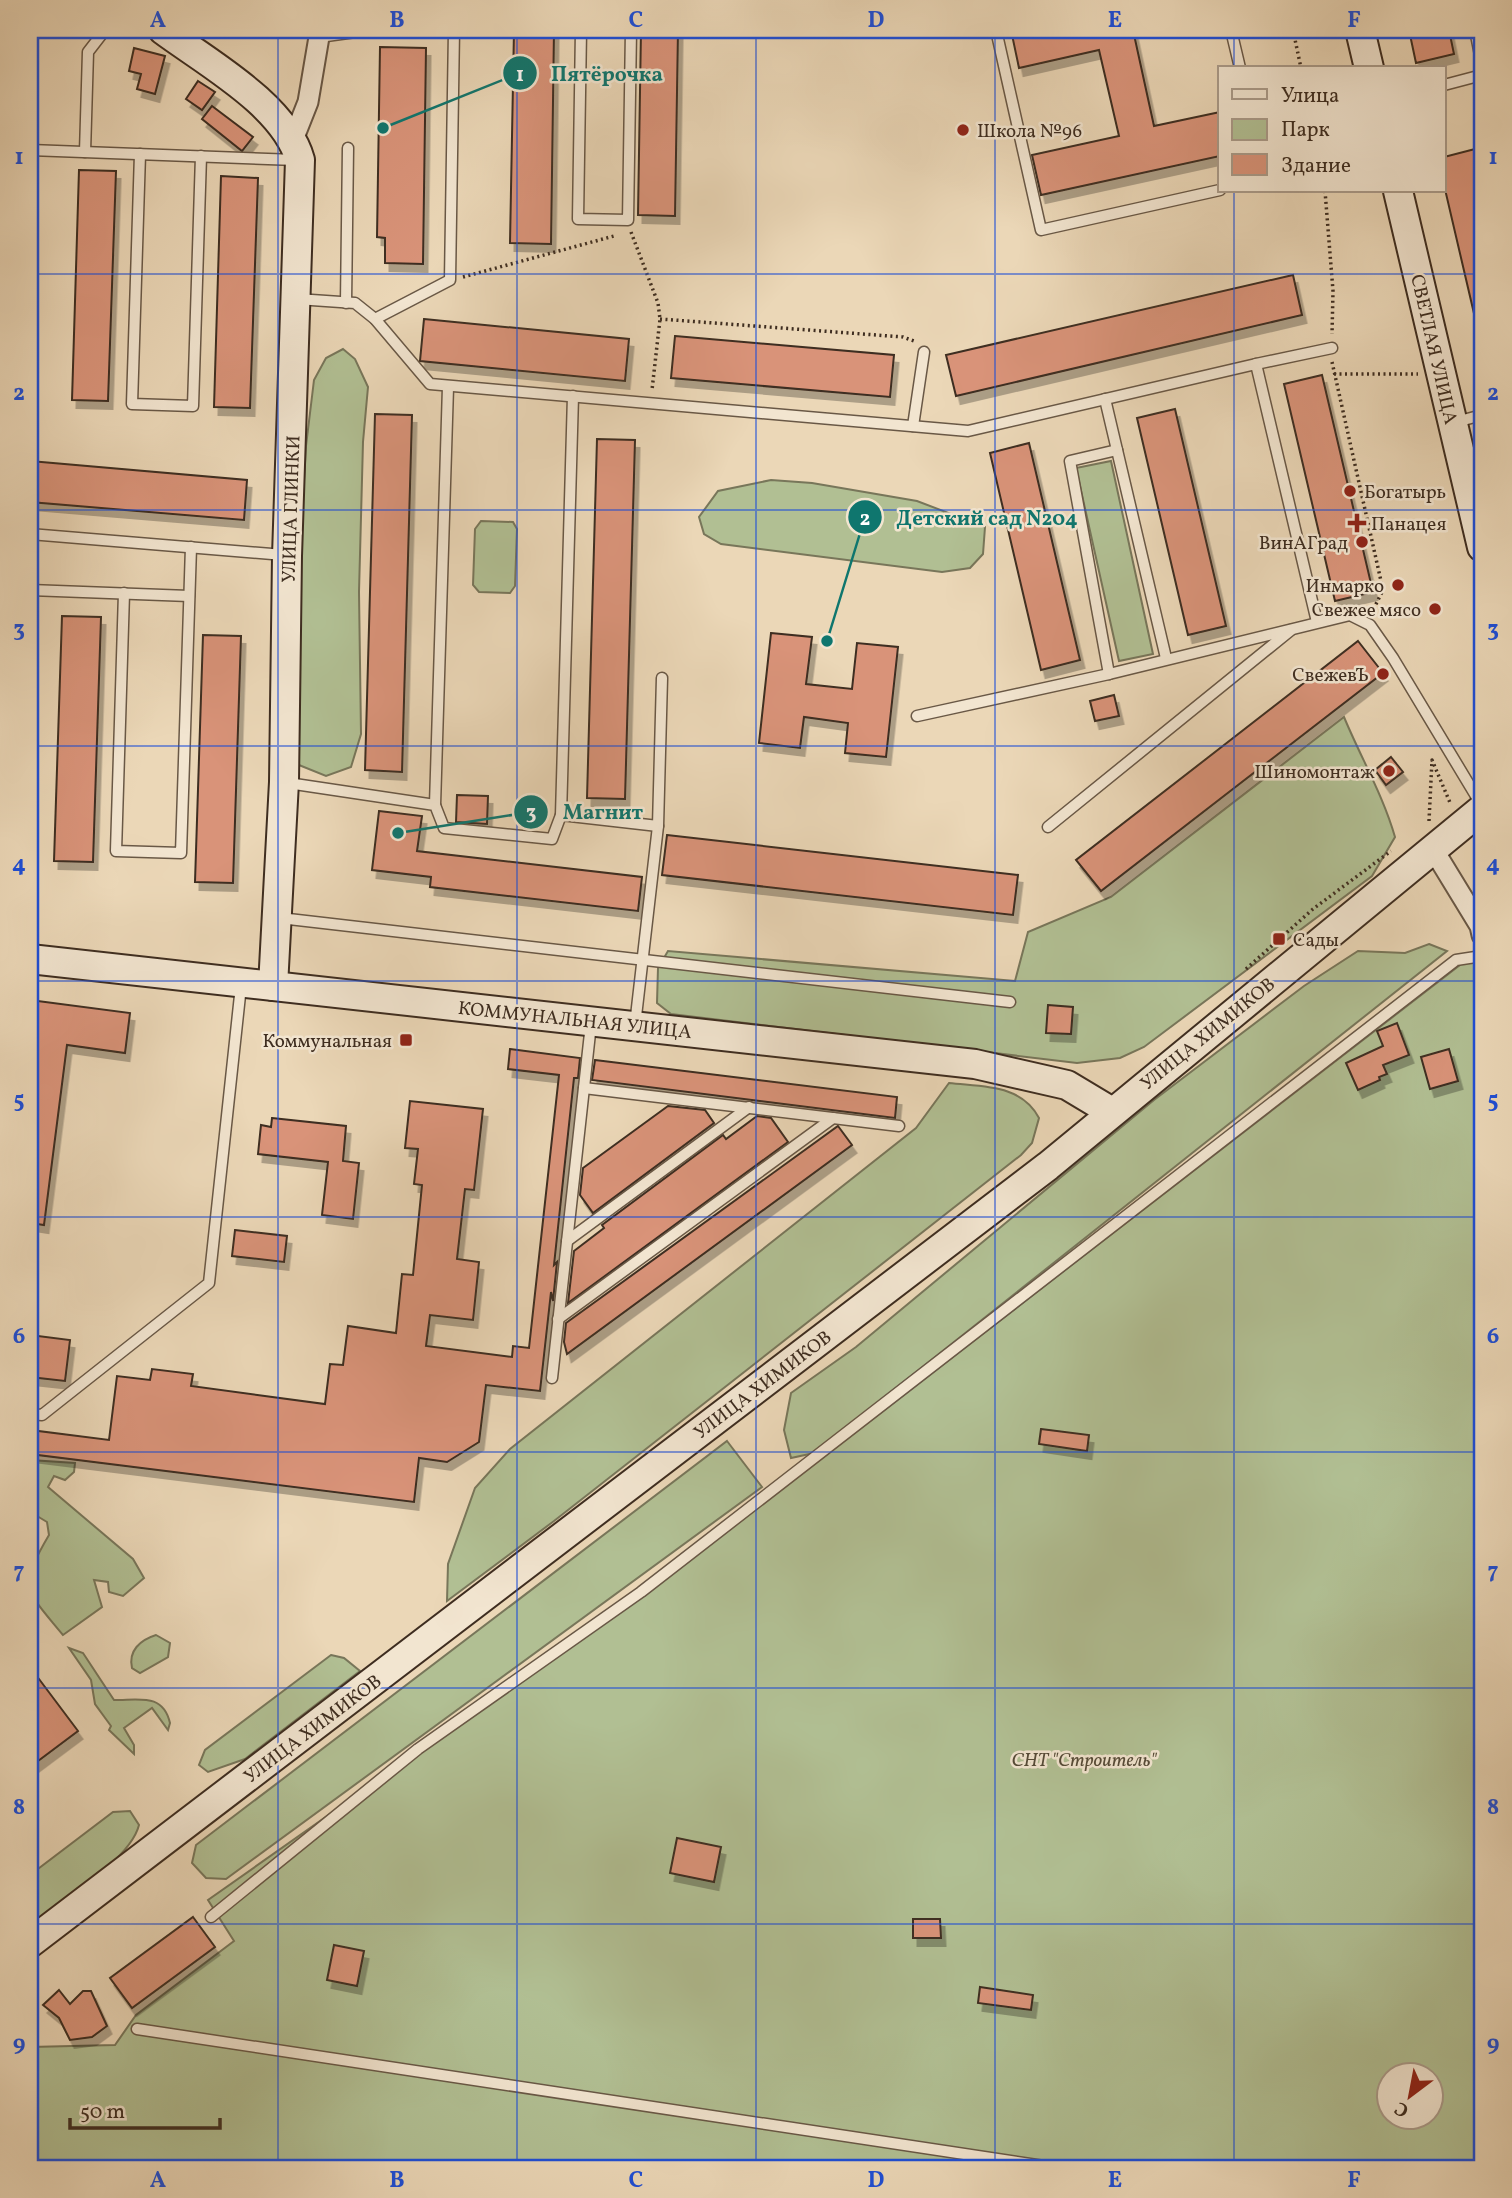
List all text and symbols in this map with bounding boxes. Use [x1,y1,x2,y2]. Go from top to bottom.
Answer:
text: A [150,5,166,37]
text: B [389,5,405,37]
text: C [629,5,643,37]
text: D [868,5,885,37]
text: E [1108,5,1122,37]
text: F [1347,5,1361,37]
callout: Пятёрочка [502,52,677,94]
text: 1 [516,61,524,90]
text: Пятёрочка [551,61,663,90]
legend [1218,66,1446,192]
text: Улица [1281,82,1339,111]
text: Парк [1281,116,1330,145]
place label: Школа №96 [977,119,1082,145]
marker: Школа №96 [955,122,971,138]
text: 1 [14,142,24,174]
text: 1 [1488,142,1498,174]
text: Здание [1281,152,1351,181]
street label: СВЕТЛАЯ УЛИЦА [1403,272,1463,427]
text: 2 [13,378,25,410]
text: 2 [1487,378,1499,410]
street label: УЛИЦА ГЛИНКИ [276,435,308,583]
place label: Богатырь [1364,480,1446,506]
marker: Богатырь [1342,483,1358,499]
callout: Детский сад N204 [847,496,1092,538]
text: 2 [860,505,870,534]
text: Детский сад N204 [896,505,1078,534]
place label: Панацея [1371,512,1446,538]
marker: Панацея [1349,515,1365,531]
place label: ВинАГрад [1259,531,1348,557]
marker: ВинАГрад [1354,534,1370,550]
place label: Инмарко [1305,574,1384,600]
marker: Инмарко [1390,577,1406,593]
place label: Свежее мясо [1312,598,1421,624]
marker: Свежее мясо [1427,601,1443,617]
text: 3 [13,614,25,646]
text: 3 [1487,614,1499,646]
place label: СвежевЪ [1292,663,1369,689]
marker: СвежевЪ [1375,666,1391,682]
place label: Шиномонтаж [1254,760,1375,786]
marker: Шиномонтаж [1381,763,1397,779]
callout: Магнит [514,791,657,833]
text: 3 [526,799,536,828]
text: Магнит [563,799,644,828]
text: 4 [12,849,26,881]
text: 4 [1486,849,1500,881]
place label: Сады [1293,928,1339,954]
marker: Сады [1271,931,1287,947]
street label: УЛИЦА ХИМИКОВ [1135,972,1281,1097]
street label: КОММУНАЛЬНАЯ УЛИЦА [457,996,693,1046]
place label: Коммунальная [263,1029,392,1055]
marker: Коммунальная [398,1032,414,1048]
text: 5 [13,1085,25,1117]
text: 5 [1487,1085,1499,1117]
text: 6 [13,1321,25,1353]
text: 6 [1487,1321,1499,1353]
street label: УЛИЦА ХИМИКОВ [689,1325,838,1446]
text: 7 [14,1556,25,1588]
text: 7 [1488,1556,1499,1588]
street label: УЛИЦА ХИМИКОВ [239,1669,388,1790]
park label: СНТ "Строитель" [1011,1748,1157,1774]
text: 8 [13,1792,25,1824]
text: 8 [1487,1792,1499,1824]
text: 9 [13,2028,25,2060]
text: 9 [1487,2028,1499,2060]
north arrow [1376,2062,1446,2132]
scale bar [70,2086,220,2130]
text: С [1390,2094,1414,2123]
text: 50 m [80,2098,125,2127]
text: A [150,2165,166,2197]
text: B [389,2165,405,2197]
text: C [629,2165,643,2197]
text: D [868,2165,885,2197]
text: E [1108,2165,1122,2197]
text: F [1347,2165,1361,2197]

